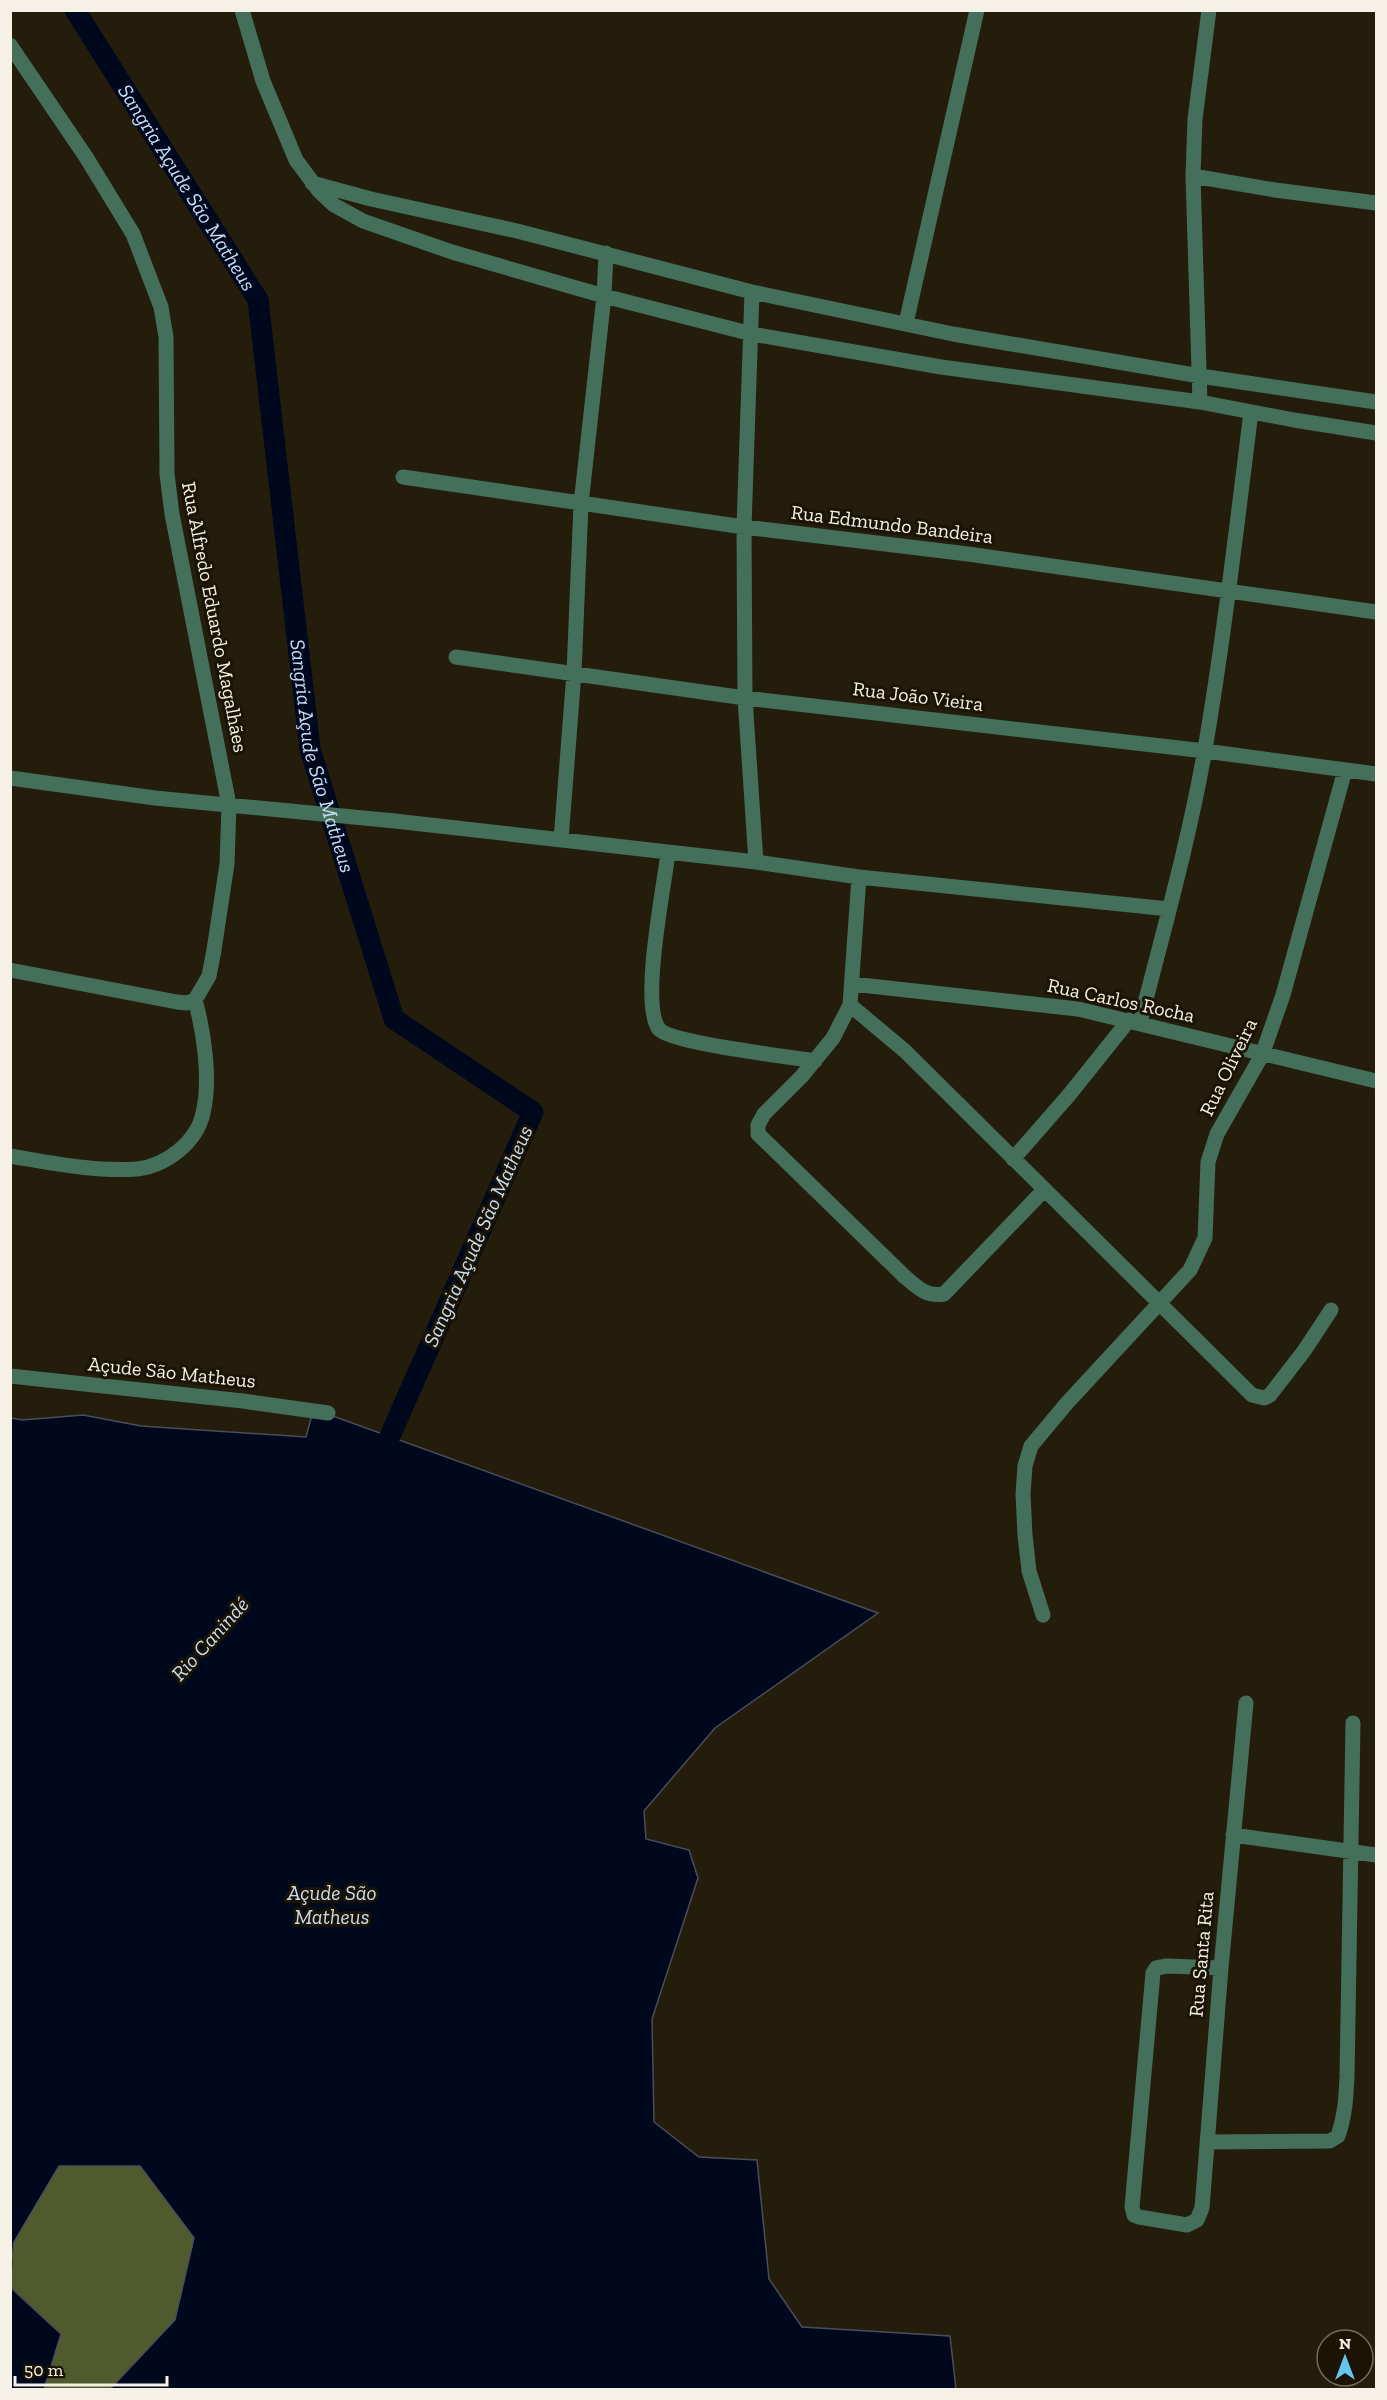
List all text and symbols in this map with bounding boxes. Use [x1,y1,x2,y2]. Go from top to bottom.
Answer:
water label: Sangria Açude São Matheus [113,79,262,295]
street label: Rua Alfredo Eduardo Magalhães [177,480,253,754]
street label: Rua Edmundo Bandeira [790,500,995,548]
water label: Sangria Açude São Matheus [285,638,361,876]
street label: Rua João Vieira [851,676,985,716]
street label: Rua Carlos Rocha [1045,973,1197,1027]
street label: Rua Oliveira [1194,1014,1262,1120]
water label: Sangria Açude São Matheus [417,1121,538,1350]
street label: Açude São Matheus [87,1351,257,1393]
water label: Rio Canindé [166,1592,254,1686]
water label: Açude São Matheus [286,1880,377,1929]
street label: Rua Santa Rita [1184,1890,1218,2018]
north arrow [1315,2328,1375,2388]
text: N [1339,2334,1351,2353]
scale bar [15,2349,166,2387]
text: 50 m [24,2359,64,2381]

